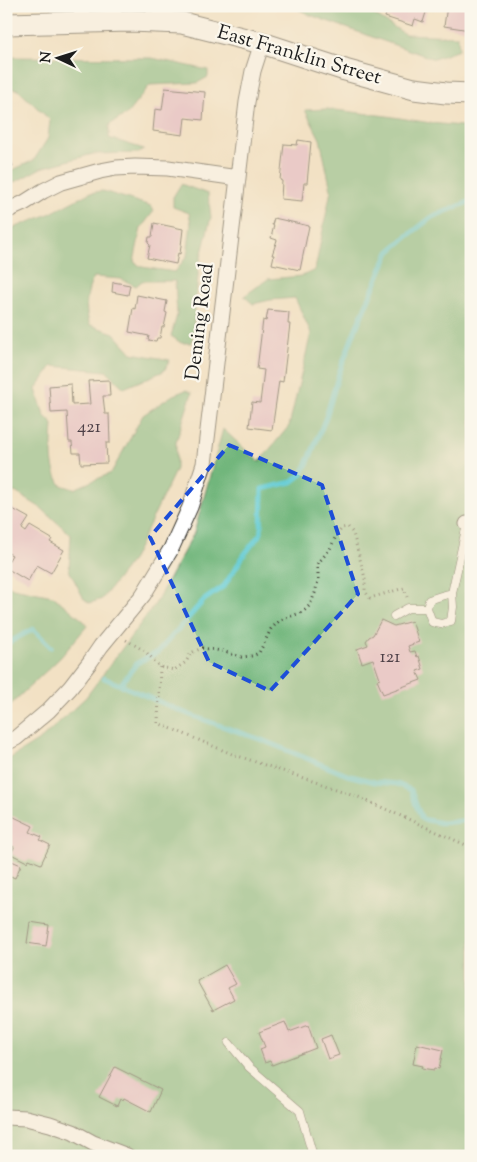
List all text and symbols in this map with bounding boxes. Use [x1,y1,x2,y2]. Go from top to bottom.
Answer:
street label: East Franklin Street [214,19,385,93]
north arrow [32,32,82,82]
text: N [37,51,57,64]
street label: Deming Road [179,262,223,382]
house number: 421 [77,415,101,441]
house number: 121 [380,645,400,671]

